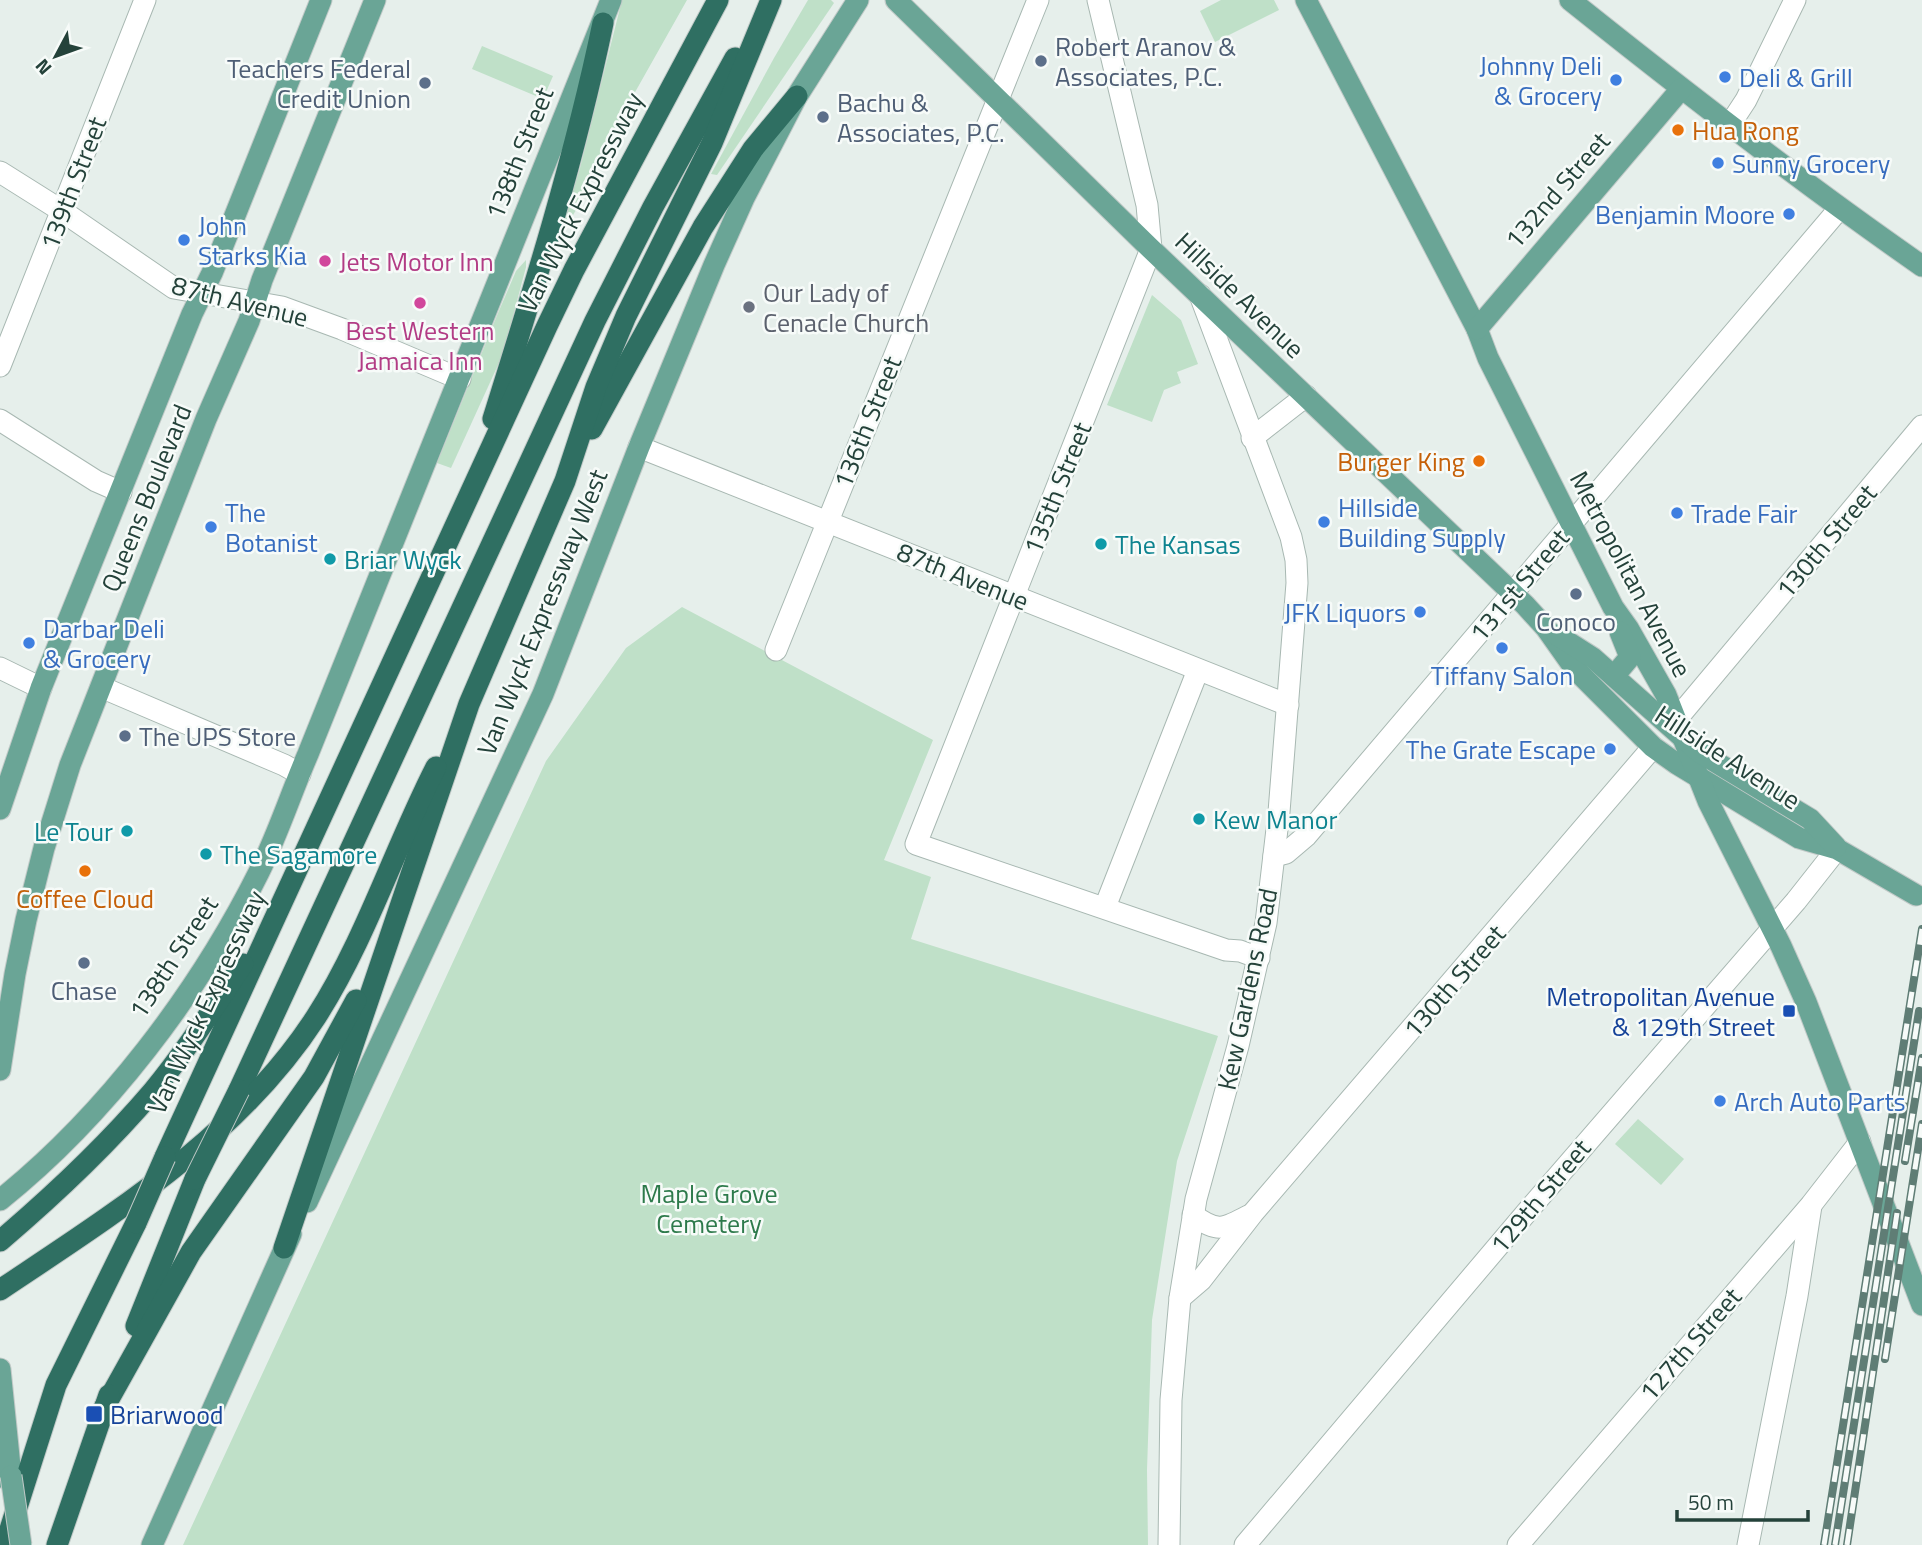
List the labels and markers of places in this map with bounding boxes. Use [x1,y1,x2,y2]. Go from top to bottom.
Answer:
place label: Robert Aranov & Associates, P.C. [1055,27,1236,96]
place label: Johnny Deli & Grocery [1479,46,1602,115]
place label: Teachers Federal Credit Union [227,49,411,118]
marker: Robert Aranov & Associates, P.C. [1033,53,1049,69]
place label: Deli & Grill [1739,58,1853,97]
marker: Deli & Grill [1717,69,1733,85]
marker: Johnny Deli & Grocery [1608,72,1624,88]
marker: Teachers Federal Credit Union [417,75,433,91]
place label: Bachu & Associates, P.C. [837,83,1005,152]
marker: Bachu & Associates, P.C. [815,109,831,125]
place label: Hua Rong [1692,111,1799,150]
marker: Hua Rong [1670,122,1686,138]
place label: Sunny Grocery [1732,144,1890,183]
marker: Sunny Grocery [1710,155,1726,171]
place label: Benjamin Moore [1595,195,1775,234]
place label: John Starks Kia [198,206,307,275]
marker: Benjamin Moore [1781,206,1797,222]
marker: John Starks Kia [176,232,192,248]
place label: Jets Motor Inn [339,242,494,281]
marker: Jets Motor Inn [317,253,333,269]
place label: Our Lady of Cenacle Church [763,273,929,342]
marker: Best Western Jamaica Inn [412,295,428,311]
marker: Our Lady of Cenacle Church [741,299,757,315]
place label: Best Western Jamaica Inn [345,311,495,380]
place label: Burger King [1337,442,1465,481]
marker: Burger King [1471,453,1487,469]
place label: Hillside Building Supply [1338,488,1506,557]
place label: The Botanist [225,493,318,562]
place label: Trade Fair [1691,494,1798,533]
marker: Trade Fair [1669,505,1685,521]
marker: Hillside Building Supply [1316,514,1332,530]
marker: The Botanist [203,519,219,535]
place label: The Kansas [1115,525,1240,564]
marker: The Kansas [1093,536,1109,552]
place label: Briar Wyck [344,540,462,579]
marker: Briar Wyck [322,551,338,567]
marker: Conoco [1568,586,1584,602]
place label: JFK Liquors [1284,593,1406,632]
place label: Conoco [1536,602,1616,641]
marker: JFK Liquors [1412,604,1428,620]
place label: Darbar Deli & Grocery [43,609,165,678]
marker: Darbar Deli & Grocery [21,635,37,651]
marker: Tiffany Salon [1494,640,1510,656]
place label: Tiffany Salon [1431,656,1573,695]
place label: The UPS Store [139,717,296,756]
marker: The UPS Store [117,728,133,744]
place label: The Grate Escape [1406,730,1596,769]
marker: The Grate Escape [1602,741,1618,757]
place label: Kew Manor [1213,800,1338,839]
marker: Kew Manor [1191,811,1207,827]
place label: Le Tour [34,812,113,851]
marker: Le Tour [119,823,135,839]
place label: The Sagamore [220,835,377,874]
marker: The Sagamore [198,846,214,862]
marker: Coffee Cloud [77,863,93,879]
place label: Coffee Cloud [16,879,154,918]
marker: Chase [76,955,92,971]
place label: Chase [51,971,117,1010]
place label: Metropolitan Avenue & 129th Street [1546,977,1775,1046]
marker: Metropolitan Avenue & 129th Street [1781,1003,1797,1019]
place label: Arch Auto Parts [1734,1082,1906,1121]
marker: Arch Auto Parts [1712,1093,1728,1109]
place label: Briarwood [110,1395,224,1434]
marker: Briarwood [84,1404,104,1424]

